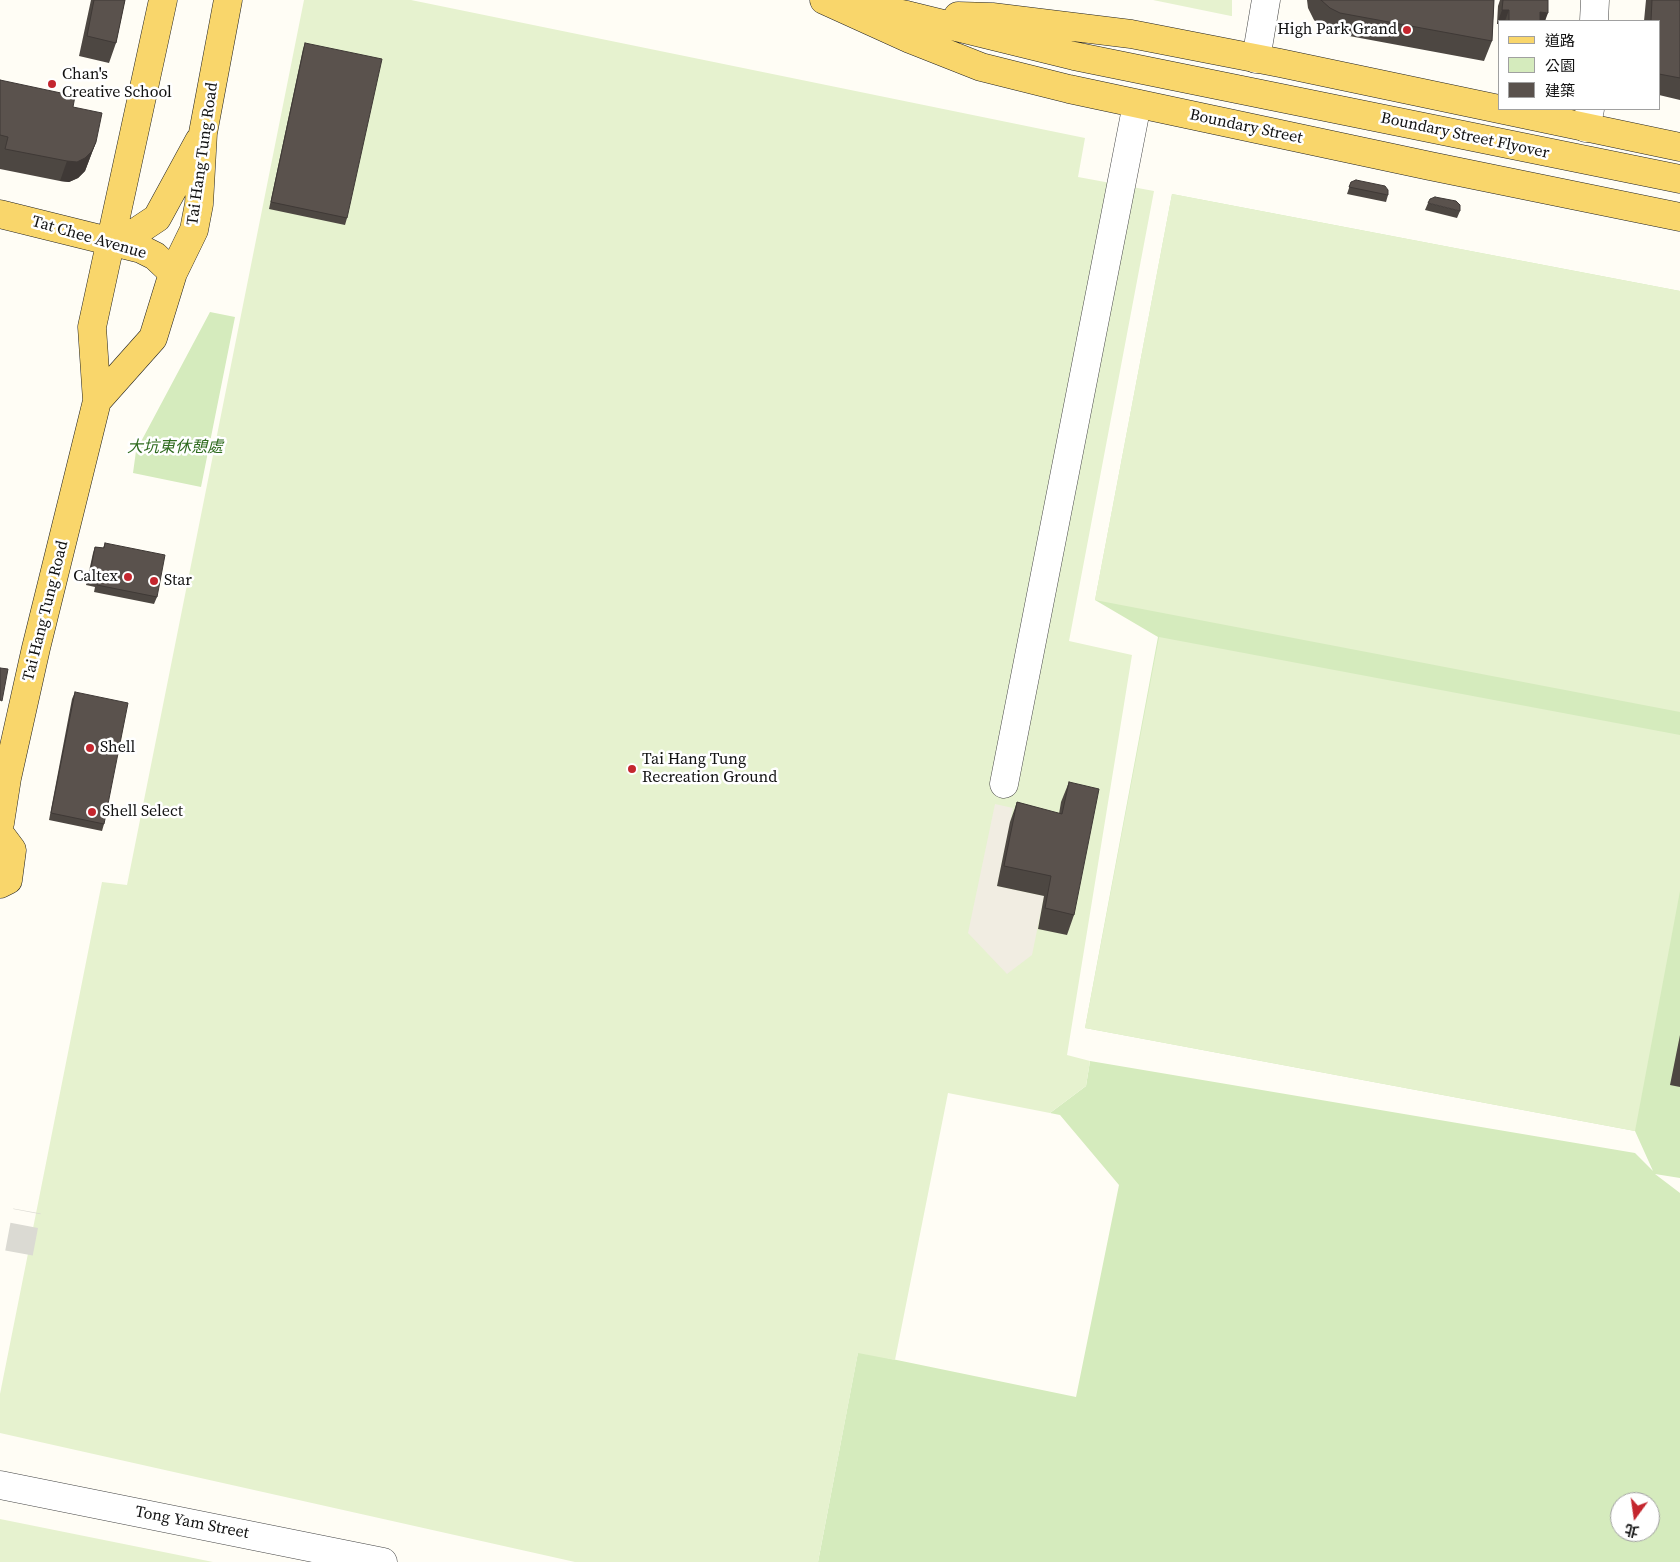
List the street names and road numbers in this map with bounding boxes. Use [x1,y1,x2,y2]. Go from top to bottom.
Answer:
street label: Tai Hang Tung Road [183,81,223,227]
street label: Boundary Street [1188,106,1304,148]
street label: Boundary Street Flyover [1379,109,1551,163]
street label: Tat Chee Avenue [29,212,149,264]
street label: Tai Hang Tung Road [19,539,73,683]
street label: Tong Yam Street [134,1503,250,1543]

